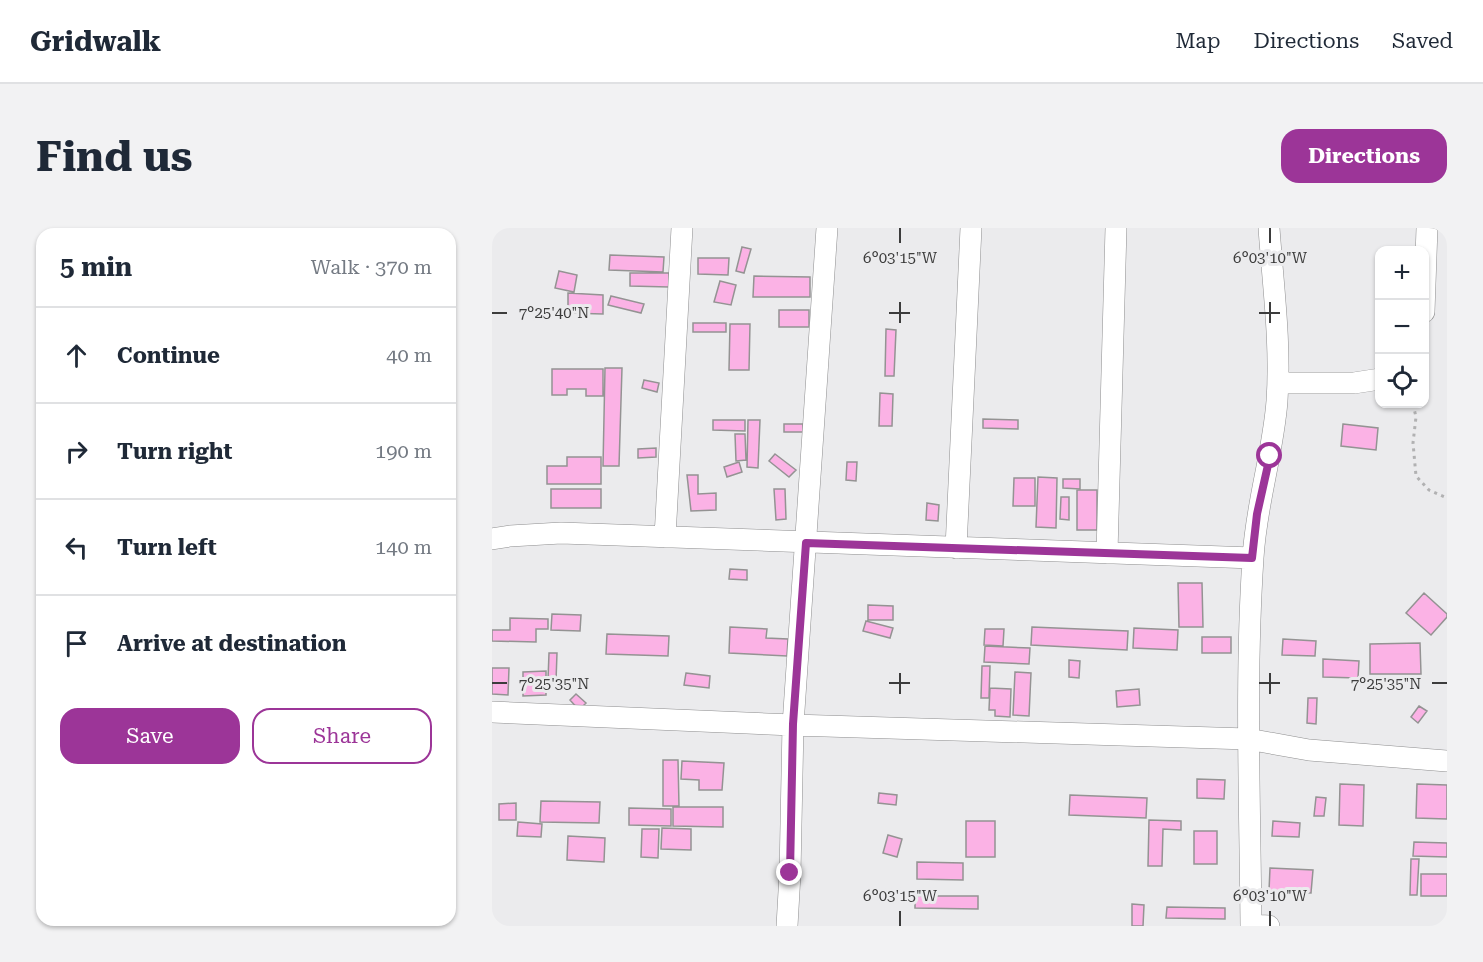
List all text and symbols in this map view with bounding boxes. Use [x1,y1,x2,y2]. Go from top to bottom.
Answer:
text: Gridwalk [30,25,161,58]
text: Map [1176,29,1220,53]
text: Directions [1253,29,1359,53]
text: Saved [1392,29,1453,53]
button: Directions [1281,129,1447,183]
text: Find us [36,132,193,181]
map controls [1375,246,1429,408]
button: + [1375,246,1429,300]
text: 6°03'15"W [863,249,938,267]
text: 6°03'10"W [1233,249,1308,267]
text: 5 min [60,252,132,282]
text: Walk · 370 m [311,255,432,279]
button: − [1375,300,1429,354]
text: 7°25'40"N [519,304,589,322]
icon: ahead [60,339,93,372]
text: Continue [117,343,220,368]
text: 40 m [386,343,432,367]
button: locate [1375,354,1429,408]
icon: right [60,435,93,468]
text: Turn right [117,439,232,464]
text: 190 m [375,439,432,463]
route start [1256,442,1282,468]
icon: left [60,531,93,564]
text: Turn left [117,535,217,560]
text: 140 m [375,535,432,559]
icon: arrive [60,627,93,660]
text: Arrive at destination [117,631,346,656]
text: 7°25'35"N [519,675,589,693]
text: 7°25'35"N [1351,675,1421,693]
button: Save [60,708,240,764]
button: Share [252,708,432,764]
route end [776,859,802,885]
text: 6°03'15"W [863,887,938,905]
text: 6°03'10"W [1233,887,1308,905]

